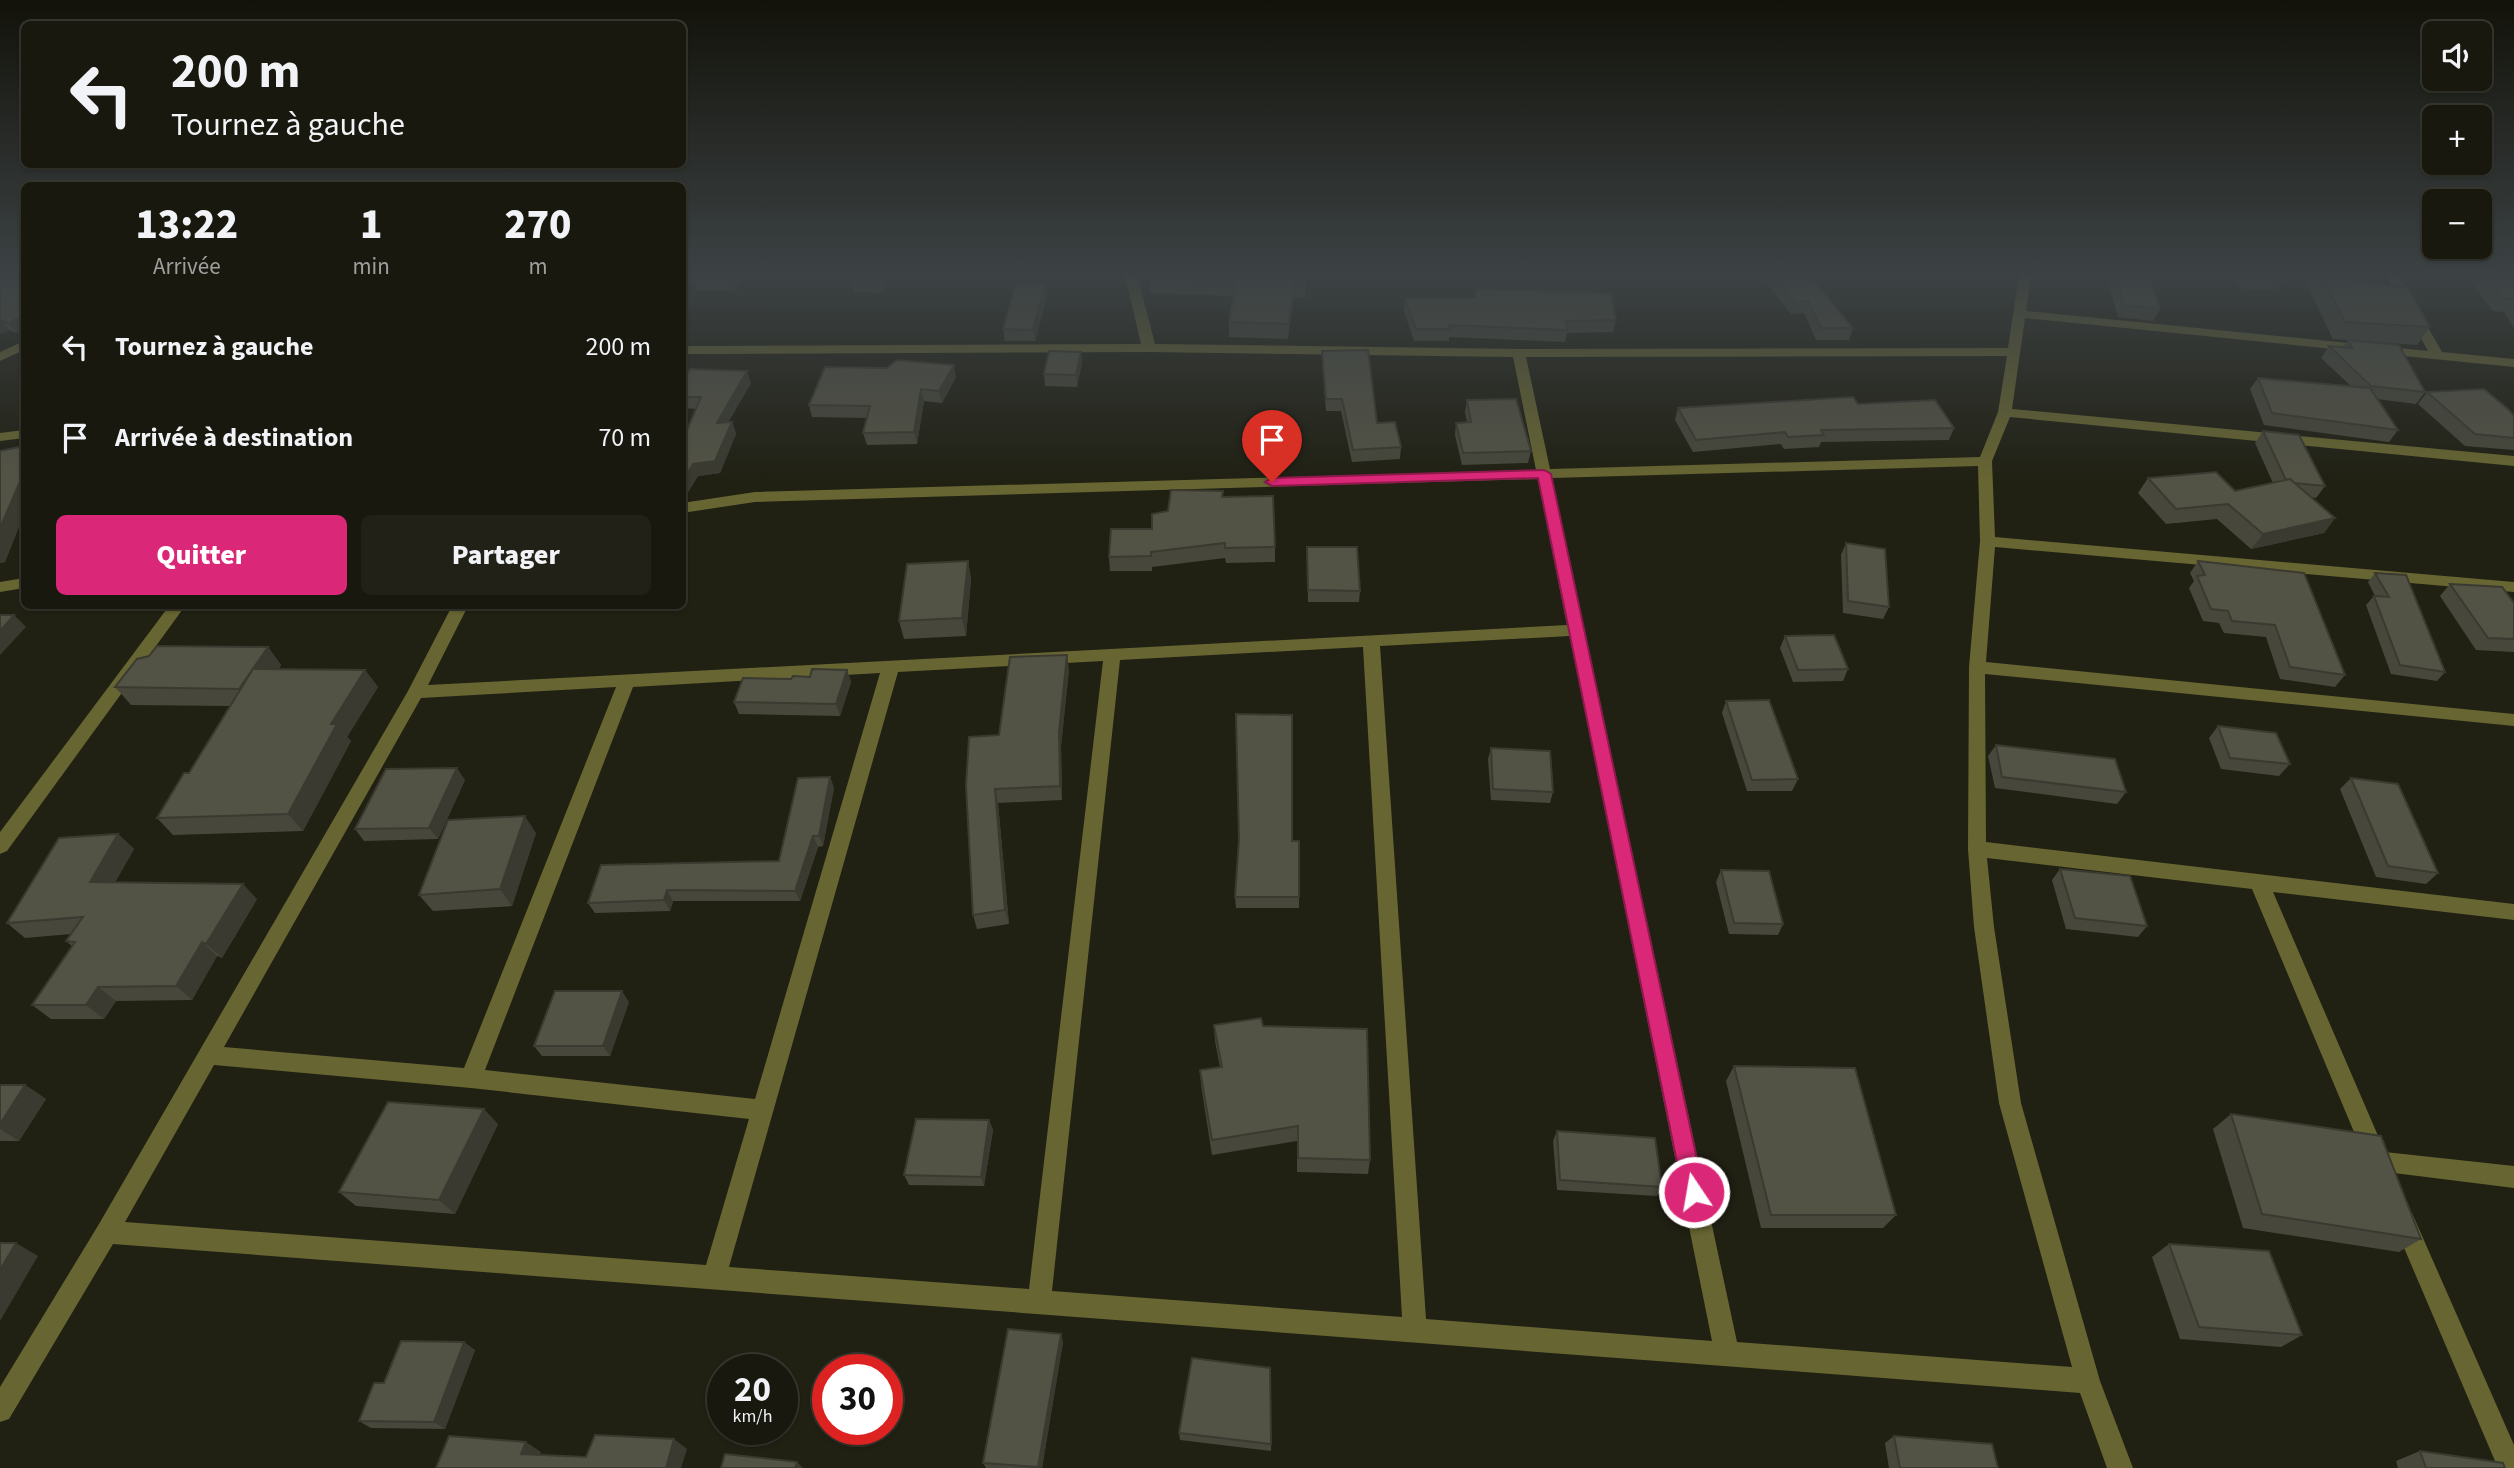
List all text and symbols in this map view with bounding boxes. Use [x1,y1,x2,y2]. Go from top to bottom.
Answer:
map controls [2422,21,2492,259]
button: sound [2422,21,2492,91]
text: 200 m [171,37,300,107]
icon: left [56,49,147,140]
text: Tournez à gauche [171,102,405,148]
button: + [2422,105,2492,175]
button: − [2422,189,2492,259]
text: 13:22 [135,195,238,255]
text: 1 [360,195,382,255]
text: 270 [504,195,572,255]
text: Arrivée [153,250,221,283]
text: min [353,250,390,283]
text: m [528,250,547,283]
icon: left [56,328,94,366]
text: Tournez à gauche [115,328,314,365]
text: 200 m [585,328,651,365]
pin [1242,410,1302,482]
icon: arrive [56,419,94,457]
text: Arrivée à destination [115,419,353,456]
text: 70 m [598,419,651,456]
icon: arrive [1253,421,1291,459]
button: Quitter [56,515,347,595]
button: Partager [361,515,651,595]
position arrow [1657,1155,1731,1229]
speed limit sign: 30 [812,1354,903,1445]
text: 20 [734,1365,771,1415]
text: km/h [733,1404,772,1429]

